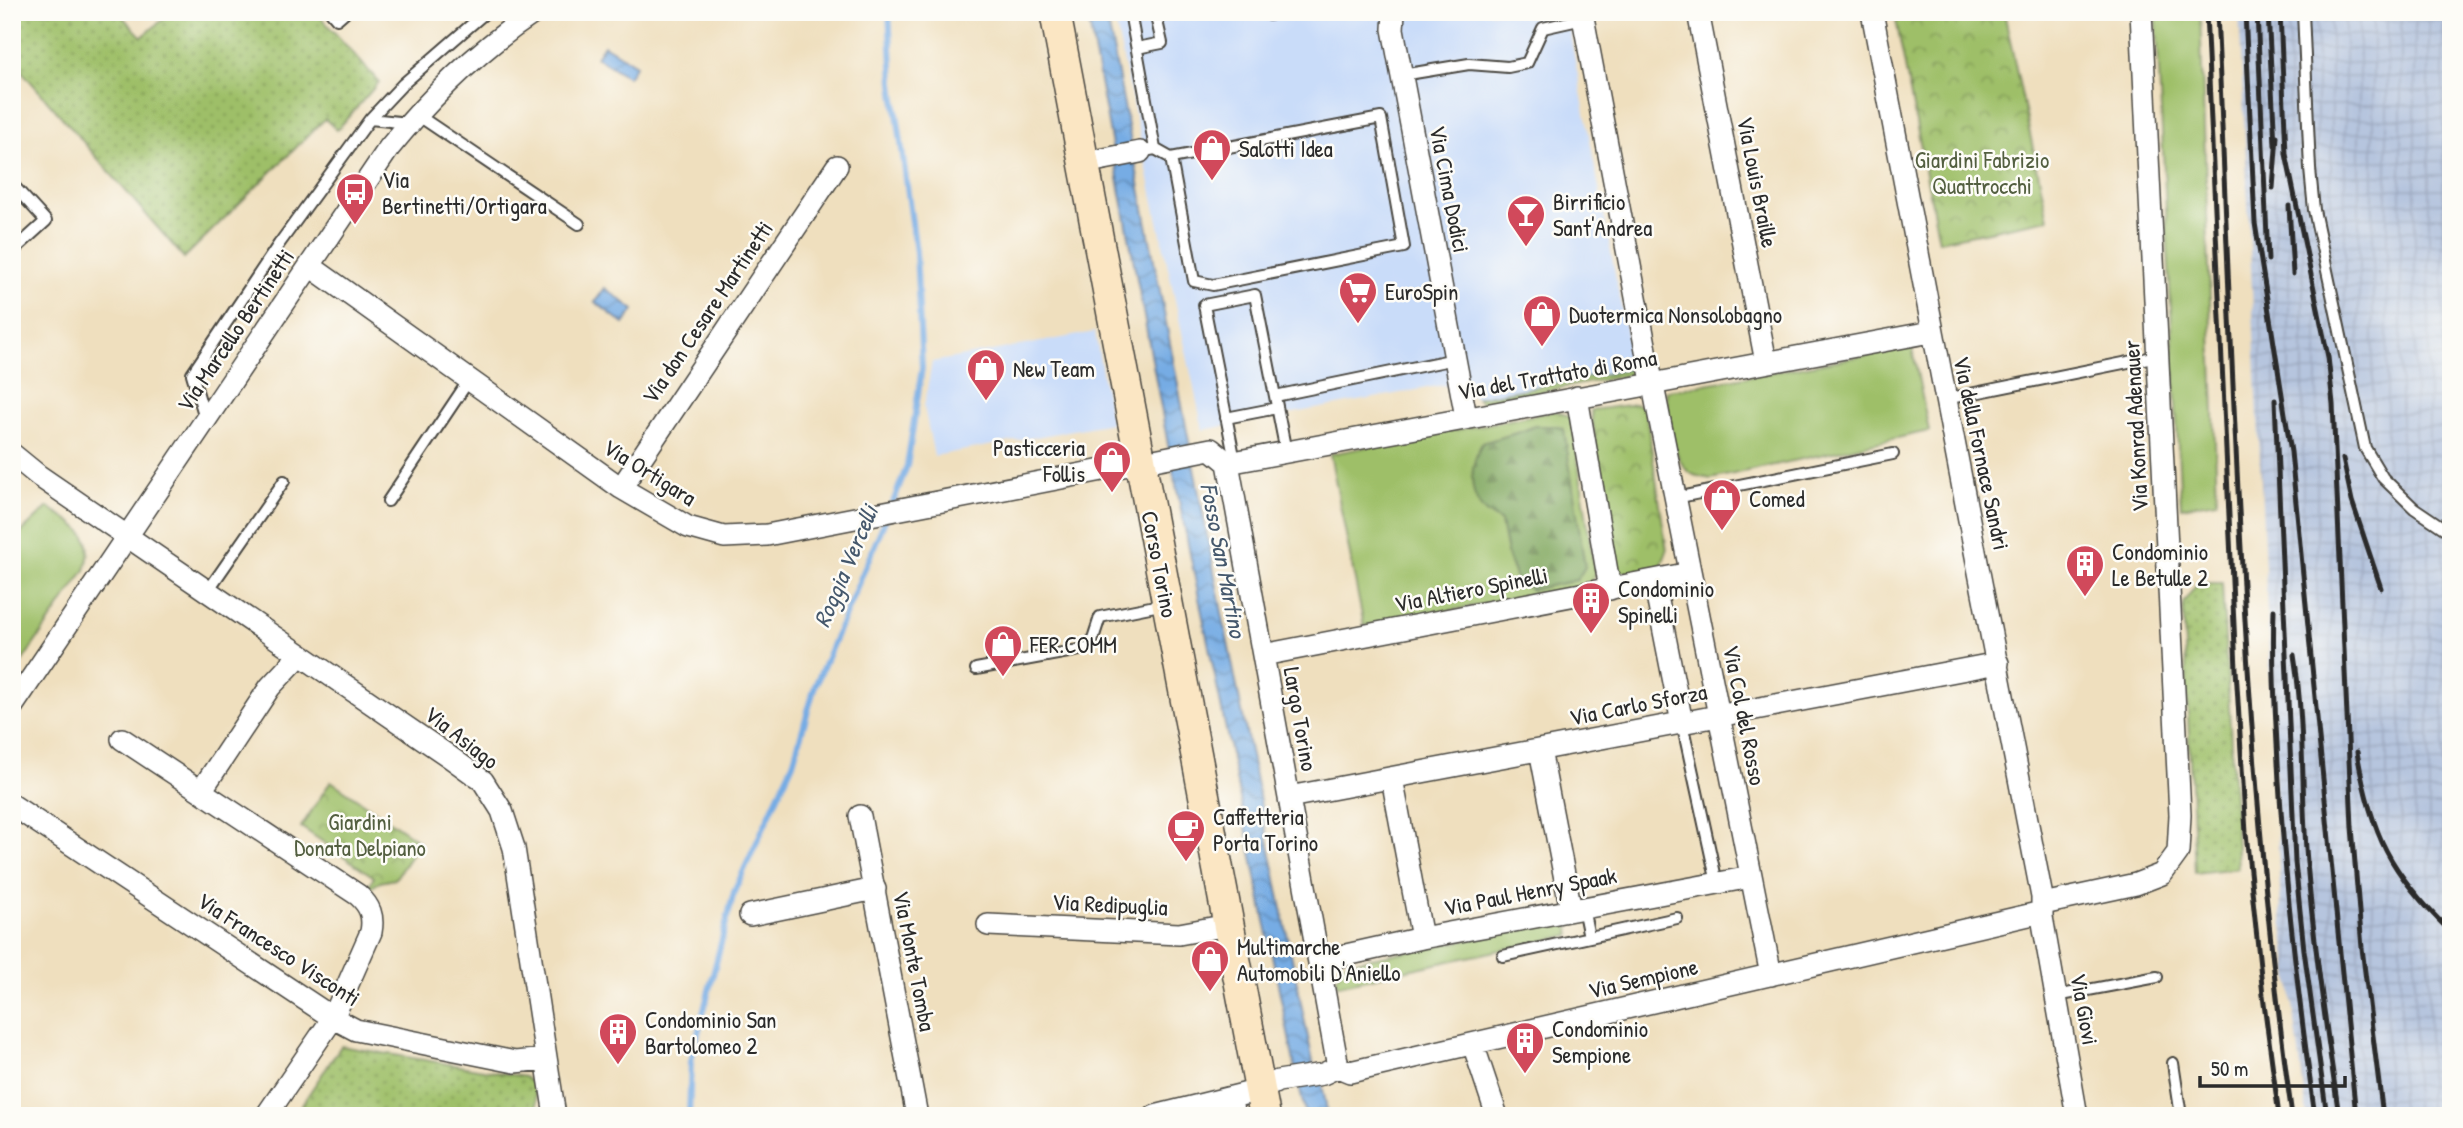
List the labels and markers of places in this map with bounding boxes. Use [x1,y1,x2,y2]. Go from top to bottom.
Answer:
shop icon: Salotti Idea [1191,127,1233,182]
place label: Salotti Idea [1239,133,1333,164]
place label: Via Bertinetti/Ortigara [382,164,547,221]
bus stop icon: Via Bertinetti/Ortigara [334,171,376,226]
place label: Birrificio Sant'Andrea [1553,186,1652,243]
bar icon: Birrificio Sant'Andrea [1505,193,1547,248]
supermarket icon: EuroSpin [1337,270,1379,325]
place label: EuroSpin [1385,276,1458,307]
shop icon: Duotermica Nonsolobagno [1521,293,1563,348]
place label: Duotermica Nonsolobagno [1569,299,1782,330]
shop icon: New Team [965,347,1007,402]
place label: New Team [1013,353,1095,384]
place label: Pasticceria Follis [993,432,1085,489]
shop icon: Pasticceria Follis [1091,439,1133,494]
shop icon: Comed [1701,477,1743,532]
place label: Comed [1749,483,1805,514]
place label: Condominio Le Betulle 2 [2112,536,2208,593]
building icon: Condominio Le Betulle 2 [2064,543,2106,598]
place label: Condominio Spinelli [1618,573,1714,630]
building icon: Condominio Spinelli [1570,580,1612,635]
shop icon: FER.COMM [982,623,1024,678]
place label: FER.COMM [1029,629,1117,660]
place label: Caffetteria Porta Torino [1213,801,1318,858]
cafe icon: Caffetteria Porta Torino [1165,808,1207,863]
place label: Multimarche Automobili D'Aniello [1237,931,1401,988]
shop icon: Multimarche Automobili D'Aniello [1189,938,1231,993]
place label: Condominio San Bartolomeo 2 [645,1004,776,1061]
building icon: Condominio San Bartolomeo 2 [597,1011,639,1066]
place label: Condominio Sempione [1552,1013,1648,1070]
building icon: Condominio Sempione [1504,1020,1546,1075]

